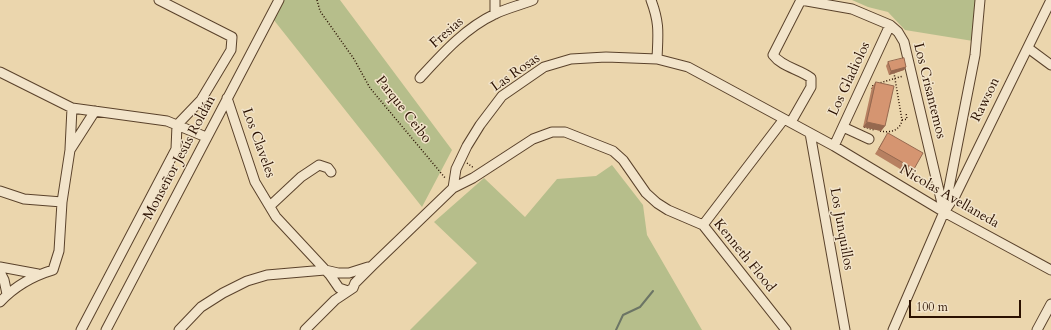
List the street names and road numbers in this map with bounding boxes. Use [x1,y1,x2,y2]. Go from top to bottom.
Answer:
street label: Fresias [427,14,467,52]
street label: Los Gladiolos [825,39,875,119]
street label: Los Crisantemos [909,42,949,140]
street label: Las Rosas [488,50,544,96]
street label: Parque Ceibo [372,73,434,147]
street label: Rawson [968,75,1004,125]
street label: Monseñor Jesús Roldán [140,93,220,223]
street label: Los Claveles [238,106,278,180]
street label: Nicolas Avellaneda [896,162,1002,232]
street label: Los Junquillos [825,187,857,271]
street label: Kenneth Flood [709,216,779,296]

